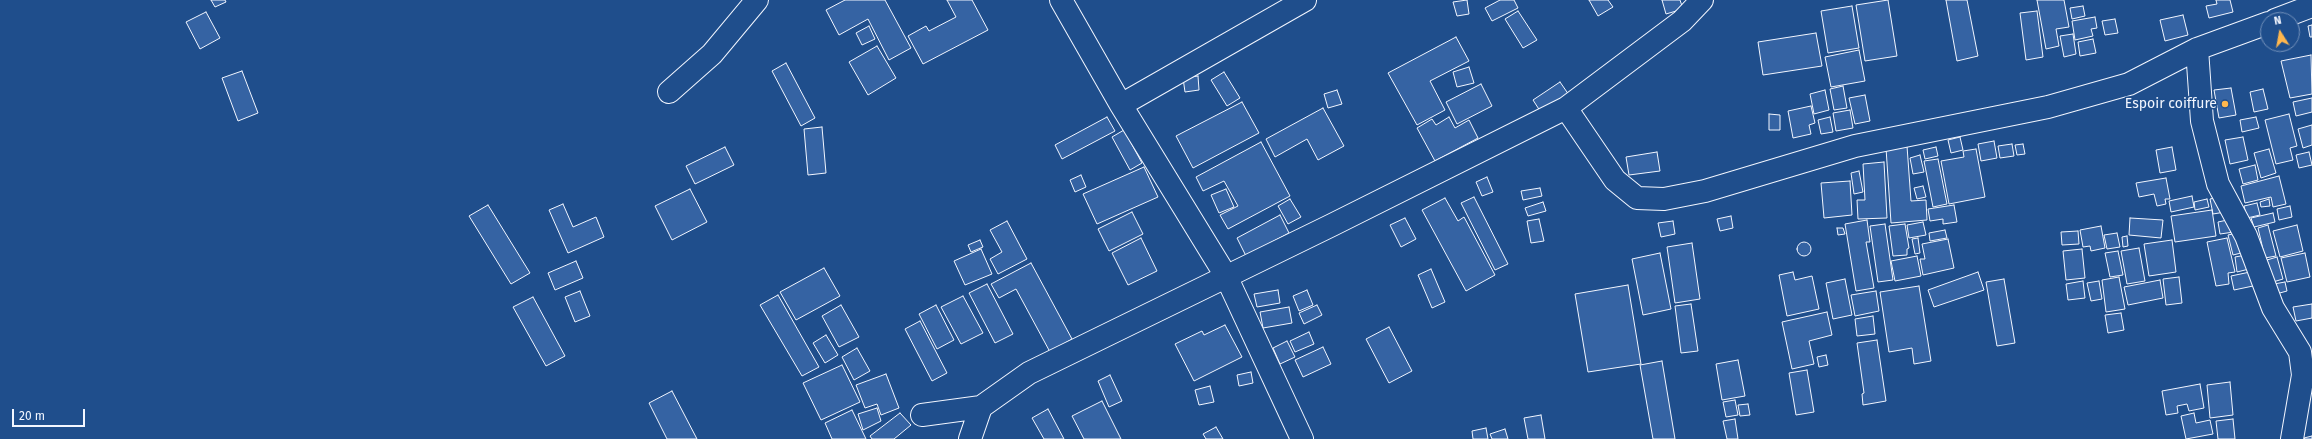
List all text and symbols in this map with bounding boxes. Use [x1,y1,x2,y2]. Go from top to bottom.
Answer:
north arrow [2260,12,2300,52]
text: N [2273,14,2283,28]
place label: Espoir coiffure [2125,96,2217,112]
marker: Espoir coiffure [2220,99,2230,109]
scale bar [14,401,87,427]
text: 20 m [19,409,45,423]

